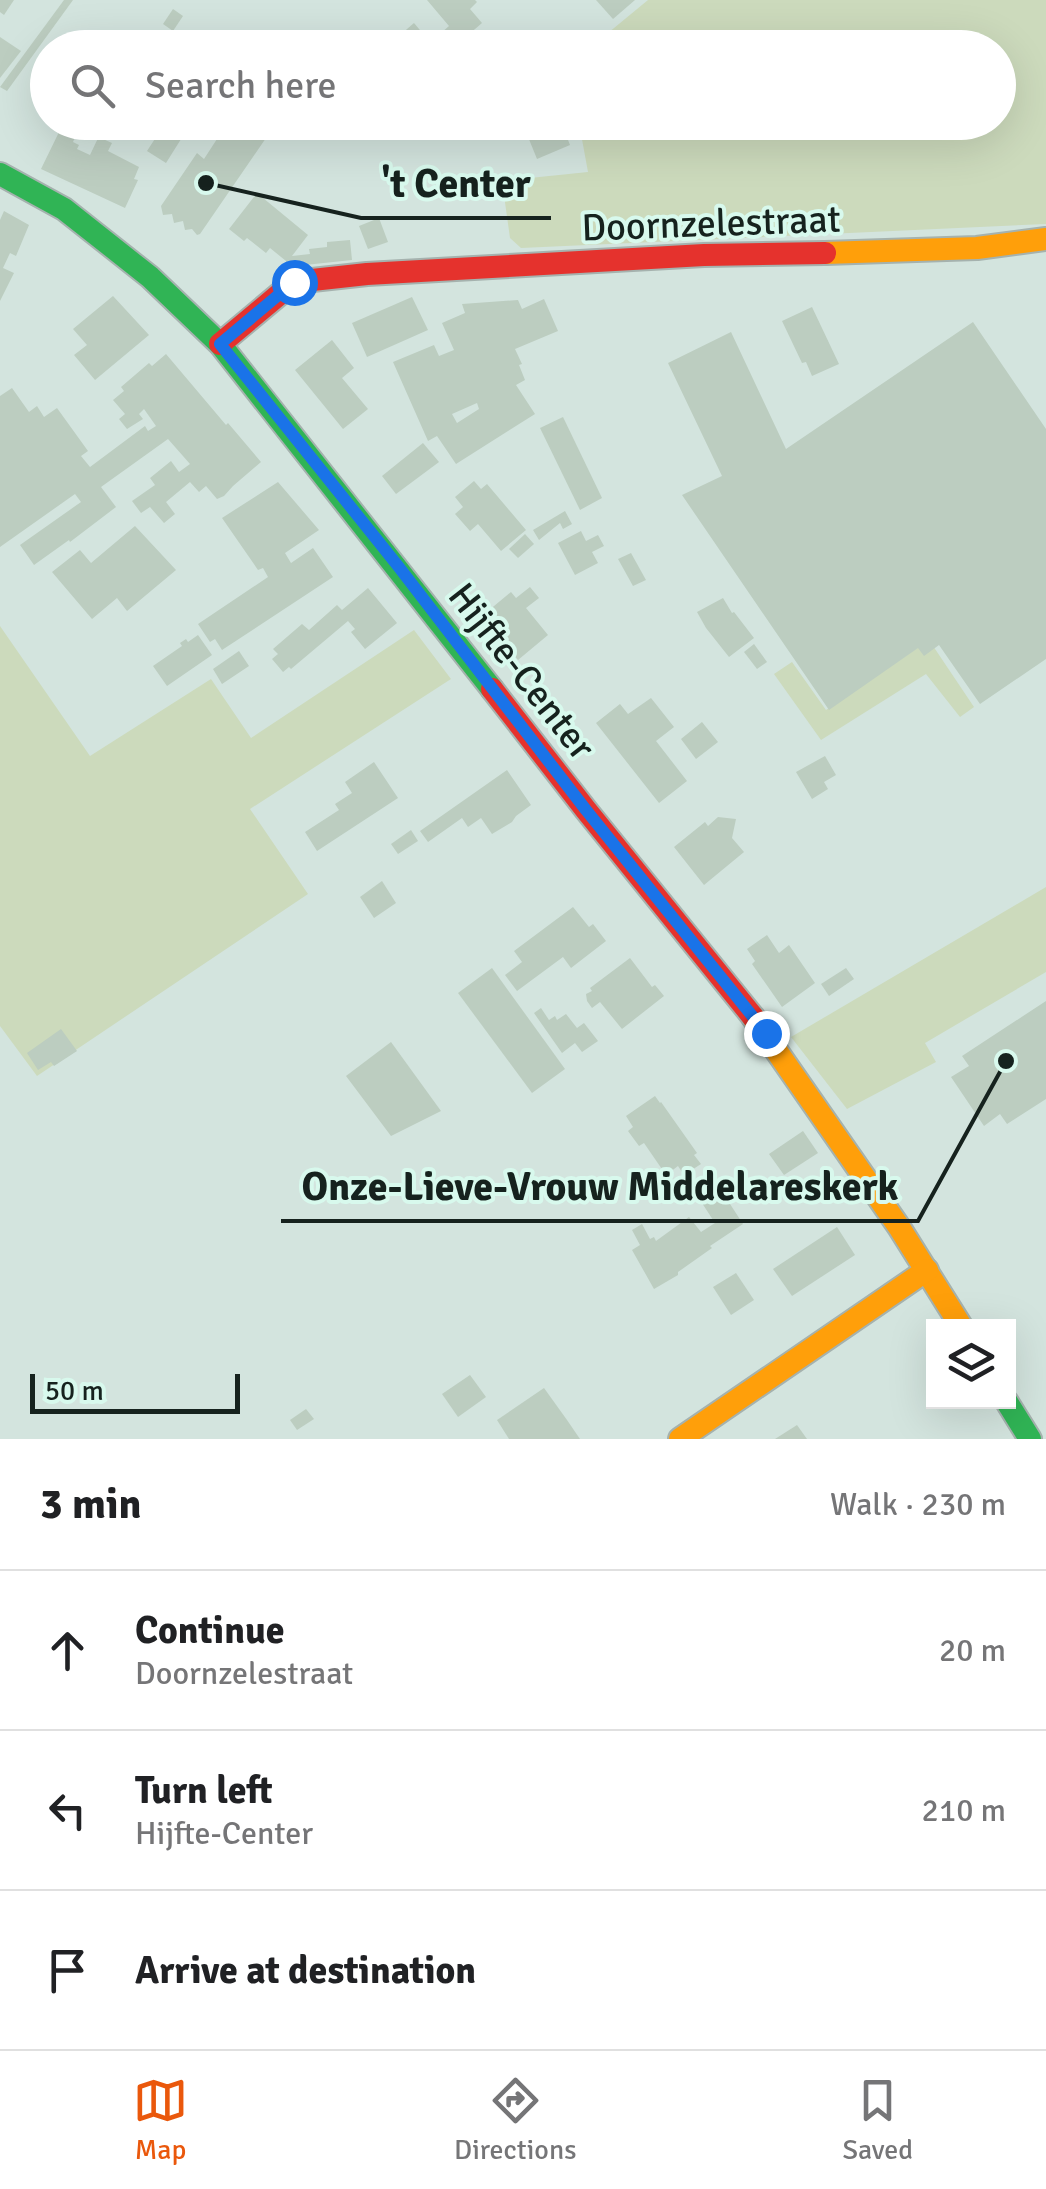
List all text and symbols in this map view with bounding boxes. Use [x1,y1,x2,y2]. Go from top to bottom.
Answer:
search box [30,30,1016,140]
icon: search [65,58,120,113]
text: Search here [145,62,337,109]
callout: 't Center [361,148,551,218]
text: 't Center [381,159,531,209]
street label: Doornzelestraat [581,195,841,252]
route start [272,260,318,306]
street label: Hijfte-Center [438,574,605,769]
route end [744,1011,790,1057]
callout: Onze-Lieve-Vrouw Middelareskerk [281,1151,918,1221]
text: Onze-Lieve-Vrouw Middelareskerk [302,1162,899,1212]
map controls [926,1319,1016,1409]
button: layers [926,1319,1016,1409]
scale bar [30,1369,240,1414]
text: 50 m [45,1374,104,1408]
text: 3 min [40,1479,141,1530]
text: Walk · 230 m [830,1485,1006,1524]
text: Continue [135,1607,285,1654]
icon: ahead [40,1623,95,1678]
text: 20 m [939,1631,1006,1670]
text: Doornzelestraat [135,1654,353,1693]
text: Turn left [135,1767,273,1814]
icon: left [40,1783,95,1838]
text: 210 m [922,1791,1006,1830]
text: Hijfte-Center [135,1814,313,1853]
icon: arrive [40,1943,95,1998]
text: Arrive at destination [135,1947,476,1994]
tab: Map [133,2073,188,2167]
tab: Directions [454,2073,576,2167]
tab: Saved [842,2073,913,2167]

